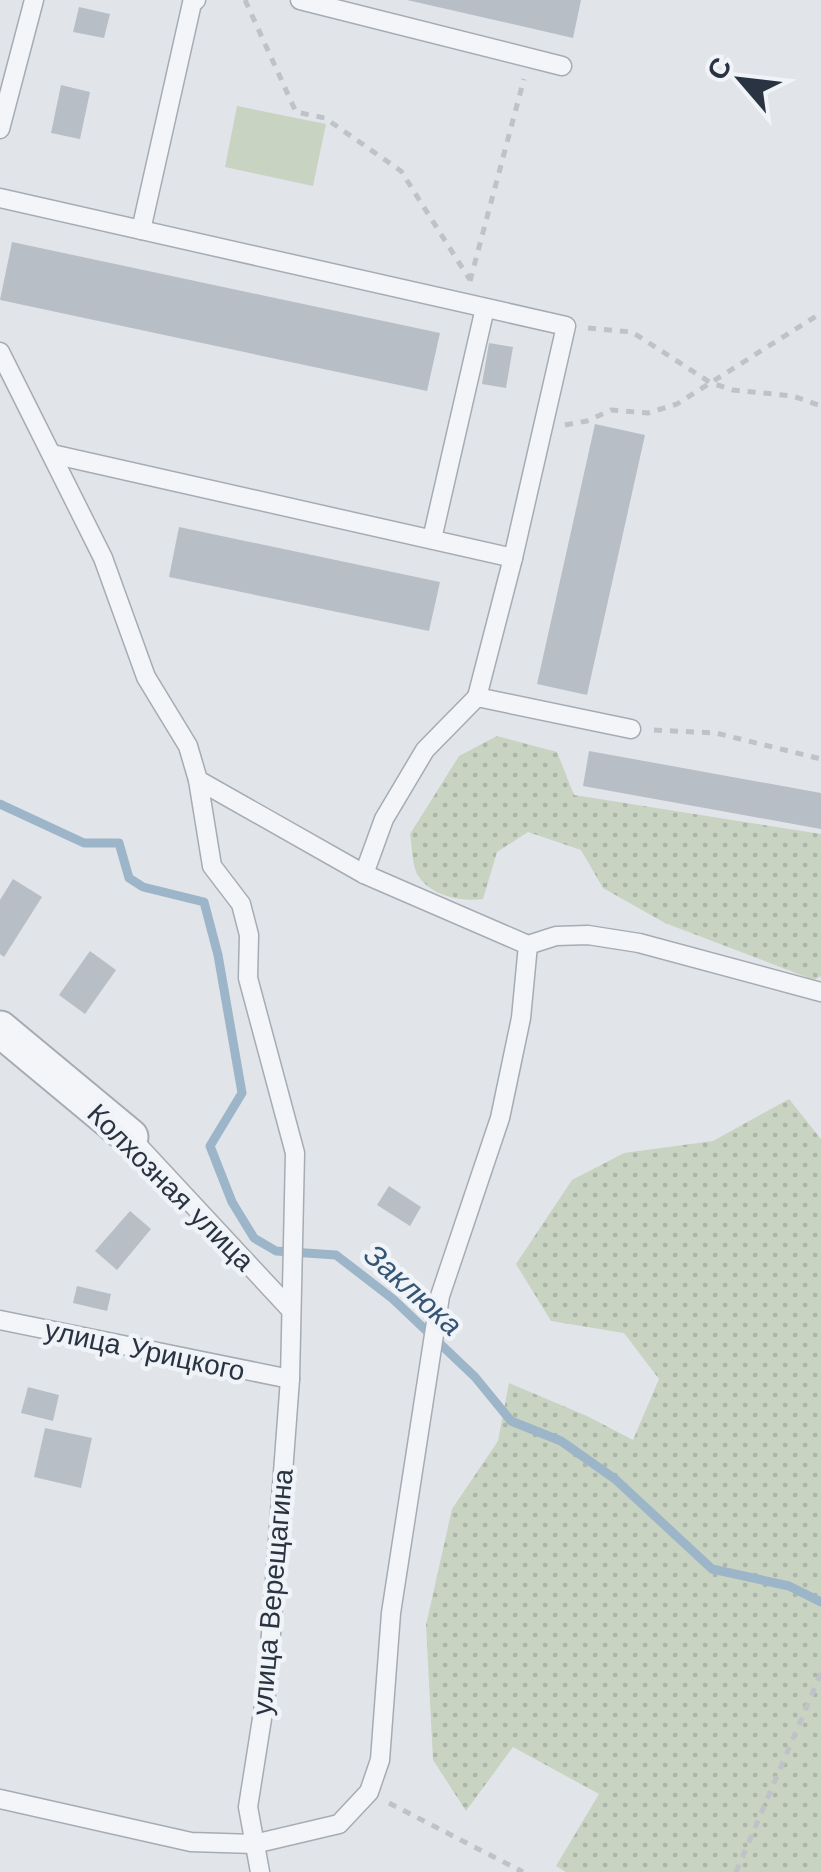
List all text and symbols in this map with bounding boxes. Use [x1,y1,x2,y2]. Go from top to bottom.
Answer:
north arrow [691,30,791,130]
text: С [700,52,739,85]
street label: Колхозная улица [80,1097,261,1278]
water label: Заклюка [357,1237,469,1343]
street label: улица Урицкого [42,1313,248,1388]
street label: улица Верещагина [245,1467,300,1717]

